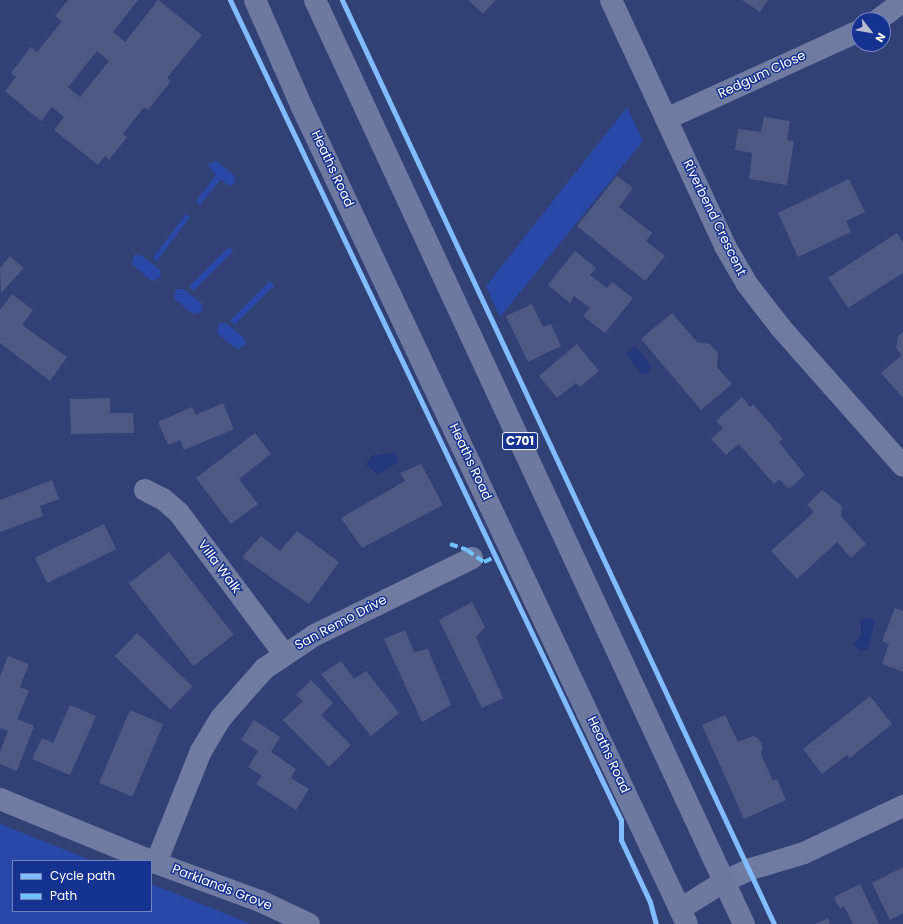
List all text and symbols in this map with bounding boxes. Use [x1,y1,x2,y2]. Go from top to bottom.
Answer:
north arrow [851,12,891,52]
text: N [871,30,889,45]
street label: Redgum Close [716,48,808,102]
street label: Heaths Road [307,128,357,210]
street label: Riverbend Crescent [679,157,749,279]
street label: Heaths Road [445,421,495,503]
road number: C701 [502,431,538,451]
street label: Villa Walk [194,538,244,596]
street label: San Remo Drive [292,592,390,654]
street label: Heaths Road [583,714,633,796]
legend [12,860,152,912]
street label: Parklands Grove [170,862,274,914]
text: Cycle path [50,867,115,884]
text: Path [50,887,77,904]

